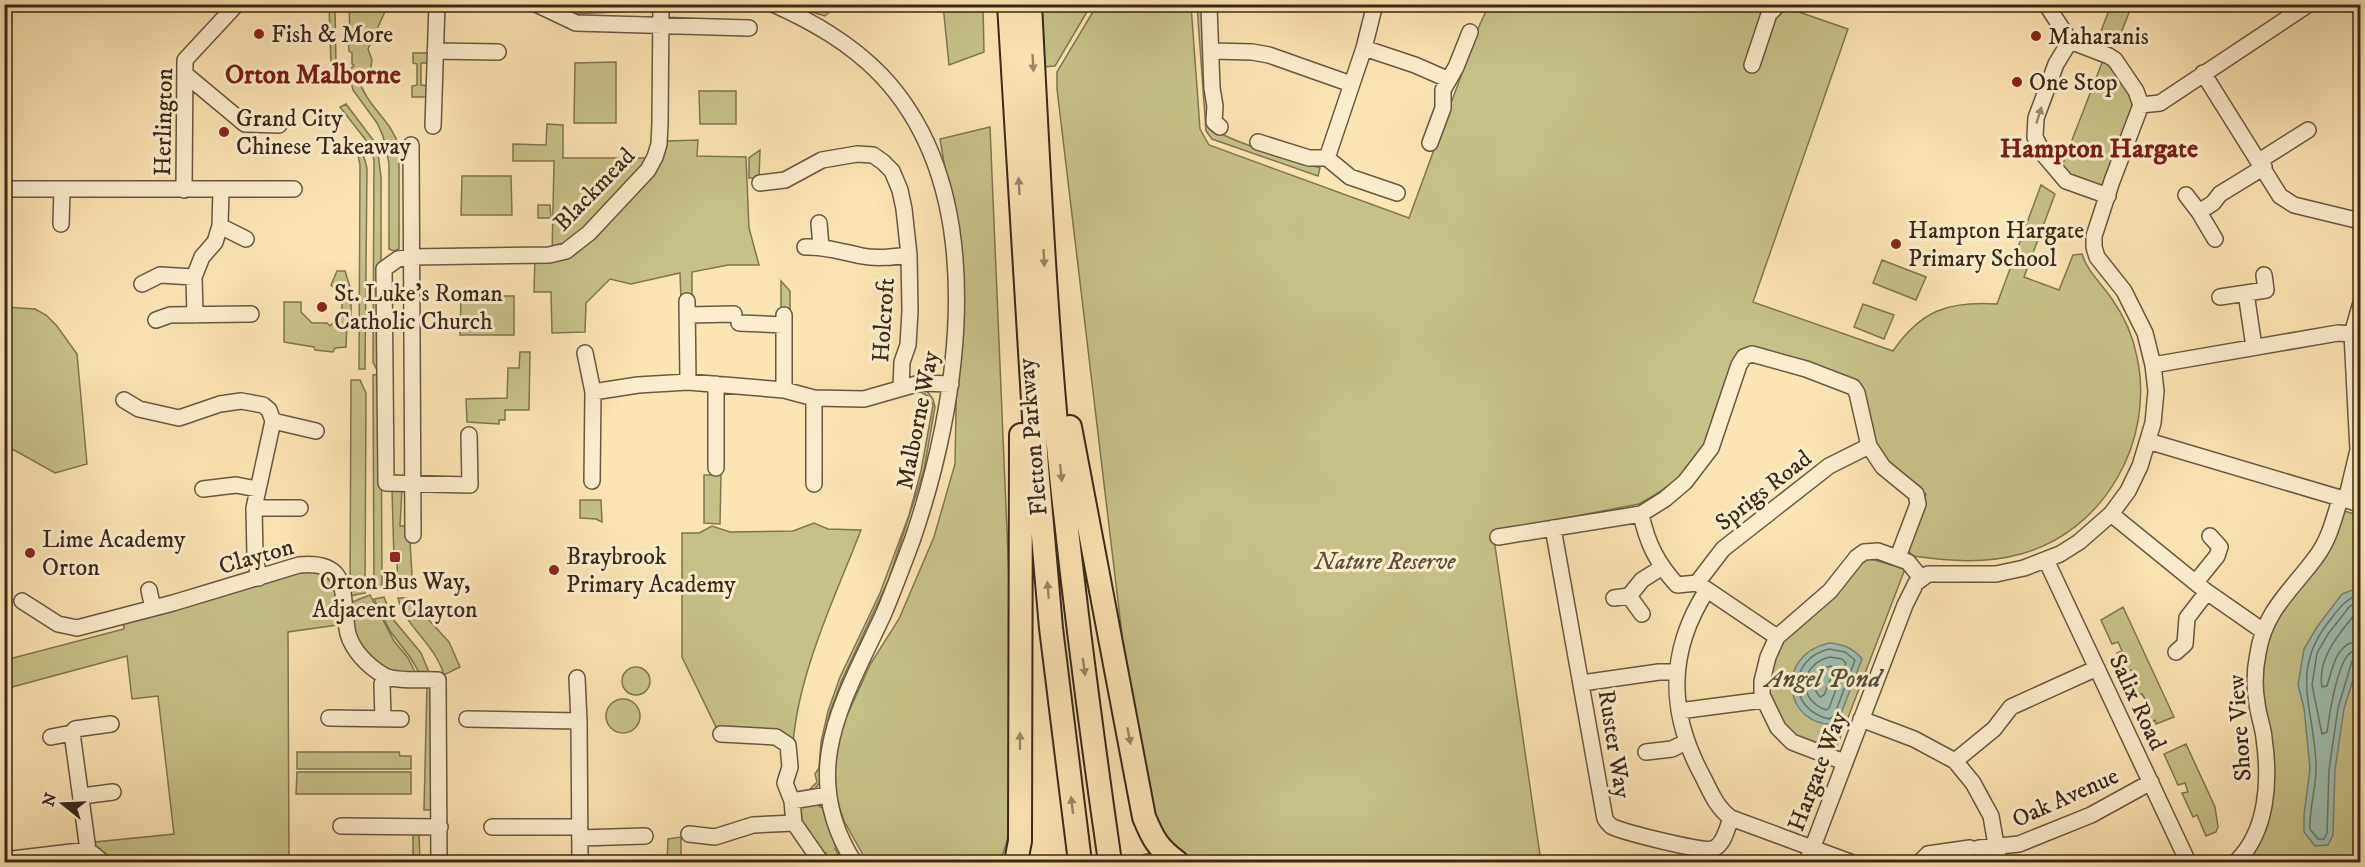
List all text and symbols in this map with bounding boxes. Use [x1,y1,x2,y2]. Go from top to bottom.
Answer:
place label: Fish & More [271,20,393,50]
place label: Maharanis [2048,22,2149,52]
marker: Fish & More [252,27,266,41]
marker: Maharanis [2029,29,2043,43]
one-way arrow [1029,53,1038,72]
district label: Orton Malborne [225,58,401,92]
street label: Herlington [148,67,180,176]
place label: One Stop [2029,68,2118,98]
marker: One Stop [2010,75,2024,89]
place label: Grand City Chinese Takeaway [236,104,412,162]
one-way arrow [2035,106,2044,124]
marker: Grand City Chinese Takeaway [217,125,231,139]
district label: Hampton Hargate [2000,132,2198,166]
street label: Blackmead [548,142,642,238]
one-way arrow [1015,176,1024,195]
place label: Hampton Hargate Primary School [1908,216,2084,274]
marker: Hampton Hargate Primary School [1889,237,1903,251]
one-way arrow [1040,248,1049,267]
street label: Holcroft [866,276,902,363]
place label: St. Luke's Roman Catholic Church [334,279,503,337]
marker: St. Luke's Roman Catholic Church [315,300,329,314]
street label: Malborne Way [890,348,946,492]
street label: Fletton Parkway [1011,356,1055,517]
street label: Sprigs Road [1709,444,1818,538]
one-way arrow [1056,463,1066,482]
place label: Lime Academy Orton [42,525,186,583]
street label: Clayton [215,532,298,582]
place label: Braybrook Primary Academy [566,542,736,600]
marker: Lime Academy Orton [23,546,37,560]
park label: Nature Reserve [1313,547,1456,577]
marker: Orton Bus Way, Adjacent Clayton [388,550,402,564]
marker: Braybrook Primary Academy [547,563,561,577]
place label: Orton Bus Way, Adjacent Clayton [312,567,478,625]
one-way arrow [1043,580,1053,599]
street label: Salix Road [2102,649,2172,755]
one-way arrow [1079,657,1088,676]
water label: Angel Pond [1762,663,1885,696]
street label: Shore View [2221,673,2259,782]
street label: Ruster Way [1591,688,1637,801]
street label: Hargate Way [1781,707,1855,836]
one-way arrow [1125,727,1134,746]
one-way arrow [1015,732,1025,751]
street label: Oak Avenue [2007,761,2123,835]
north arrow [33,774,93,834]
text: N [38,790,61,809]
one-way arrow [1067,795,1077,814]

